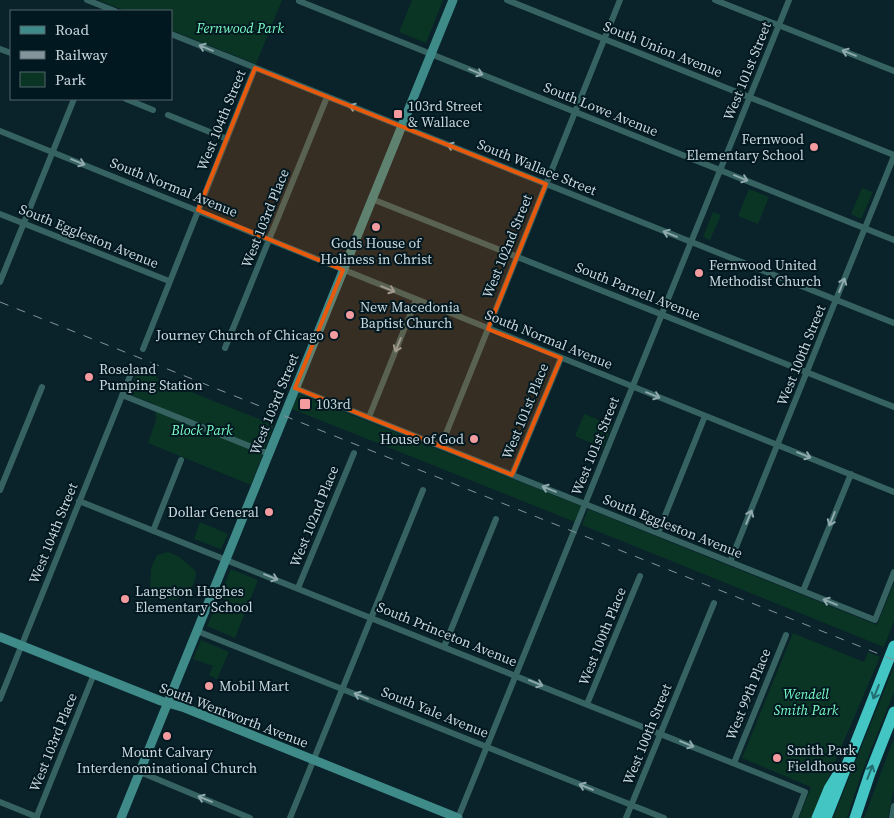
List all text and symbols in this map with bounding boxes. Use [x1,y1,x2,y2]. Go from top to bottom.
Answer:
legend [10,10,172,100]
street label: South Union Avenue [600,16,726,82]
park label: Fernwood Park [195,18,284,38]
street label: West 101st Street [718,18,776,123]
text: Road [55,19,89,40]
one-way arrow [198,43,214,52]
text: Railway [55,44,108,65]
one-way arrow [842,48,857,58]
street label: West 104th Street [192,66,250,173]
one-way arrow [468,68,483,77]
text: Park [55,69,87,90]
street label: South Lowe Avenue [541,77,661,141]
place label: 103rd Street & Wallace [408,96,483,132]
one-way arrow [349,103,364,112]
marker: 103rd Street & Wallace [392,108,404,120]
place label: Fernwood Elementary School [686,129,804,165]
street label: South Wallace Street [474,134,600,200]
marker: Fernwood Elementary School [808,141,820,153]
one-way arrow [447,142,462,151]
street label: South Normal Avenue [107,152,241,222]
one-way arrow [70,158,85,167]
street label: West 103rd Place [236,166,294,270]
one-way arrow [733,174,748,184]
street label: West 102nd Street [477,191,537,301]
street label: South Eggleston Avenue [16,199,162,273]
marker: Gods House of Holiness in Christ [370,221,382,233]
one-way arrow [663,228,678,238]
place label: Gods House of Holiness in Christ [320,233,432,269]
place label: Fernwood United Methodist Church [709,255,821,291]
street label: South Parnell Avenue [572,257,704,325]
marker: Fernwood United Methodist Church [693,267,705,279]
one-way arrow [838,278,847,293]
one-way arrow [381,285,396,294]
place label: New Macedonia Baptist Church [360,297,461,333]
street label: West 100th Street [772,301,830,408]
street label: South Normal Avenue [482,304,616,374]
marker: New Macedonia Baptist Church [344,309,356,321]
place label: Journey Church of Chicago [155,325,324,345]
marker: Journey Church of Chicago [328,329,340,341]
one-way arrow [392,337,402,352]
street label: West 103rd Street [245,350,304,458]
place label: Roseland Pumping Station [99,359,203,395]
street label: West 101st Place [497,360,553,462]
marker: Roseland Pumping Station [83,371,95,383]
one-way arrow [645,390,660,400]
street label: West 101st Street [566,393,624,498]
place label: 103rd [316,394,351,414]
marker: 103rd [298,397,312,411]
park label: Block Park [170,420,233,440]
place label: House of God [380,429,464,449]
marker: House of God [468,433,480,445]
one-way arrow [796,451,811,461]
street label: West 102nd Place [285,462,343,570]
street label: West 104th Street [24,479,82,586]
one-way arrow [542,484,557,493]
street label: South Eggleston Avenue [600,489,746,563]
place label: Dollar General [168,502,259,522]
marker: Dollar General [263,506,275,518]
one-way arrow [744,510,754,525]
one-way arrow [827,511,837,526]
one-way arrow [263,573,278,583]
place label: Langston Hughes Elementary School [135,581,253,617]
street label: West 100th Place [573,584,631,688]
marker: Langston Hughes Elementary School [119,593,131,605]
one-way arrow [822,596,837,605]
street label: South Princeton Avenue [374,597,520,671]
street label: West 99th Place [721,645,775,743]
place label: Mobil Mart [219,676,289,696]
street label: South Wentworth Avenue [157,677,311,753]
one-way arrow [528,679,543,689]
marker: Mobil Mart [203,680,215,692]
street label: West 100th Street [618,680,676,787]
street label: South Yale Avenue [378,681,492,743]
park label: Wendell Smith Park [774,684,839,720]
one-way arrow [871,684,880,699]
street label: West 103rd Place [24,690,82,794]
one-way arrow [353,691,369,700]
marker: Mount Calvary Interdenominational Church [161,730,173,742]
one-way arrow [678,740,694,749]
place label: Smith Park Fieldhouse [787,740,856,776]
place label: Mount Calvary Interdenominational Church [77,742,257,778]
marker: Smith Park Fieldhouse [771,752,783,764]
one-way arrow [866,764,875,780]
one-way arrow [579,782,595,791]
one-way arrow [198,794,213,804]

